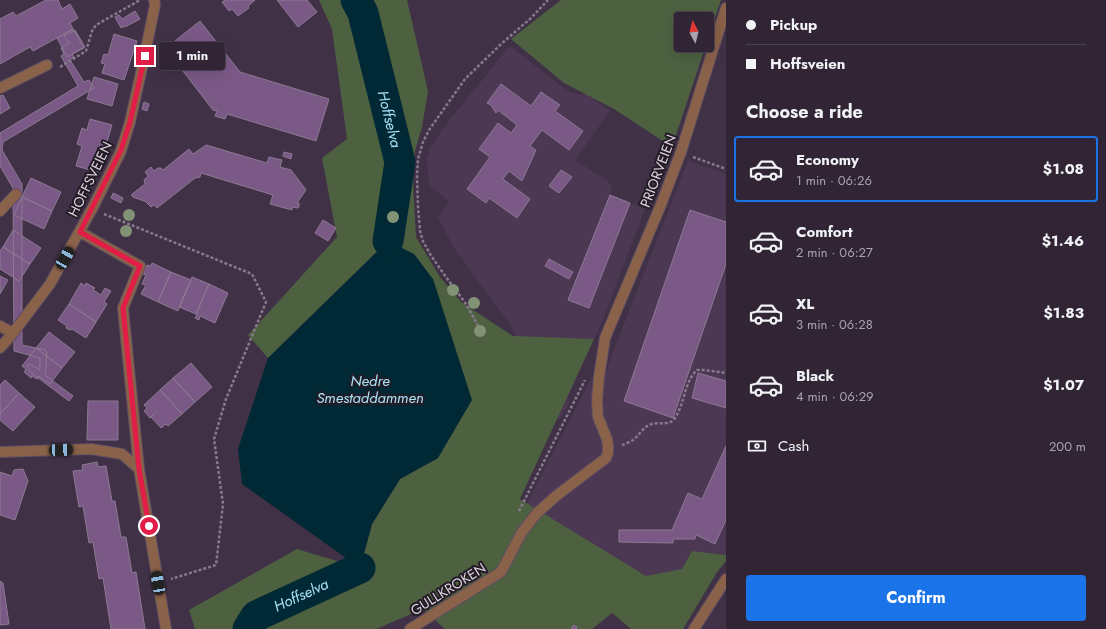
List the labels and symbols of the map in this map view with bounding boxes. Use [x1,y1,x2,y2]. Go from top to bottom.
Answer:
north arrow [674,12,714,52]
callout: 1 min [159,42,225,70]
route end [136,47,154,65]
water label: Hoffselva [372,88,407,151]
street label: PRIORVEIEN [635,132,681,210]
street label: HOFFSVEIEN [63,138,117,220]
car [54,245,76,271]
water label: Nedre Smestaddammen [316,370,424,409]
car [49,444,73,456]
route start [140,517,158,535]
street label: GULLKROKEN [406,558,490,620]
car [150,570,166,596]
water label: Hoffselva [270,573,333,617]

